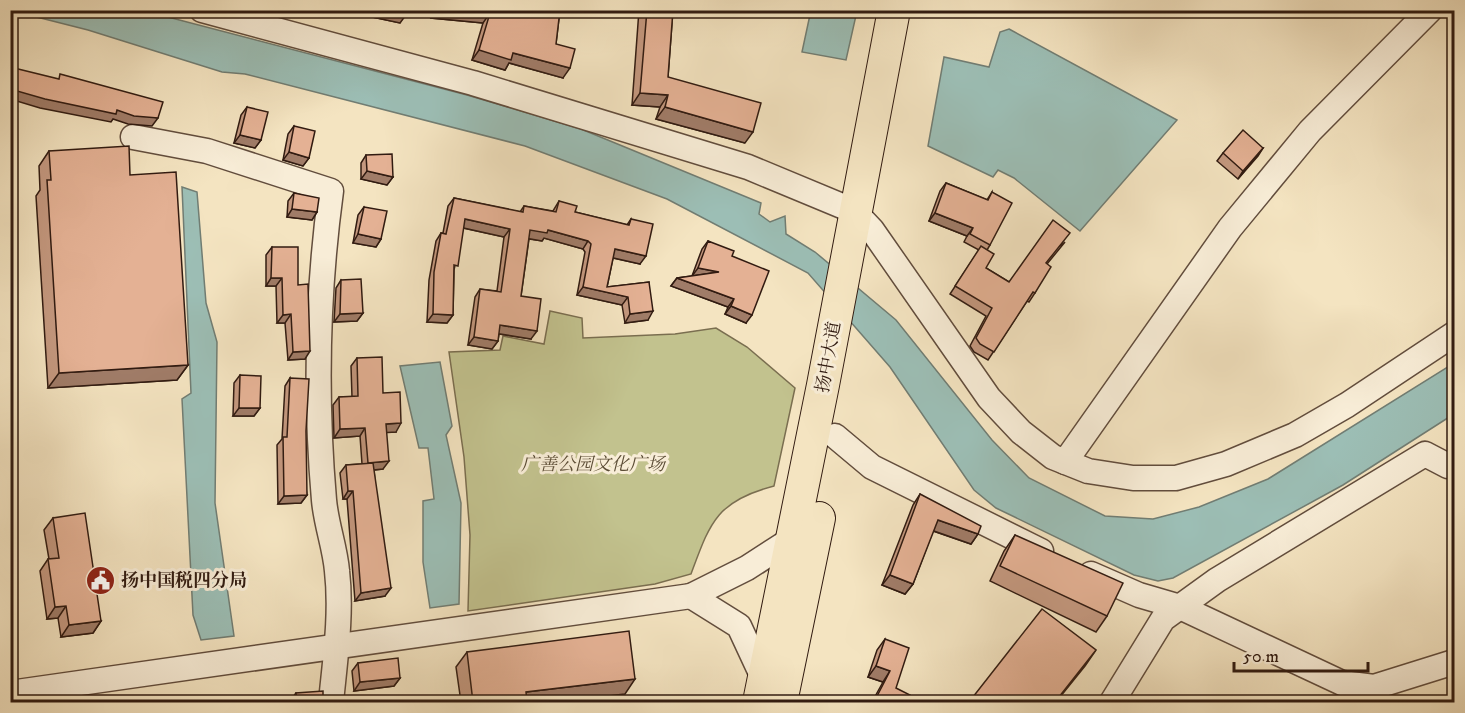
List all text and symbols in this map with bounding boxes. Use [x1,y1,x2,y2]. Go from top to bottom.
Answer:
street label: 扬中大道 [812,320,846,395]
park label: 广善公园文化广场 [521,454,667,476]
public building icon: 扬中国税四分局 [84,564,116,596]
place label: 扬中国税四分局 [121,570,247,592]
scale bar [1234,635,1368,673]
text: 50 m [1243,646,1279,668]

